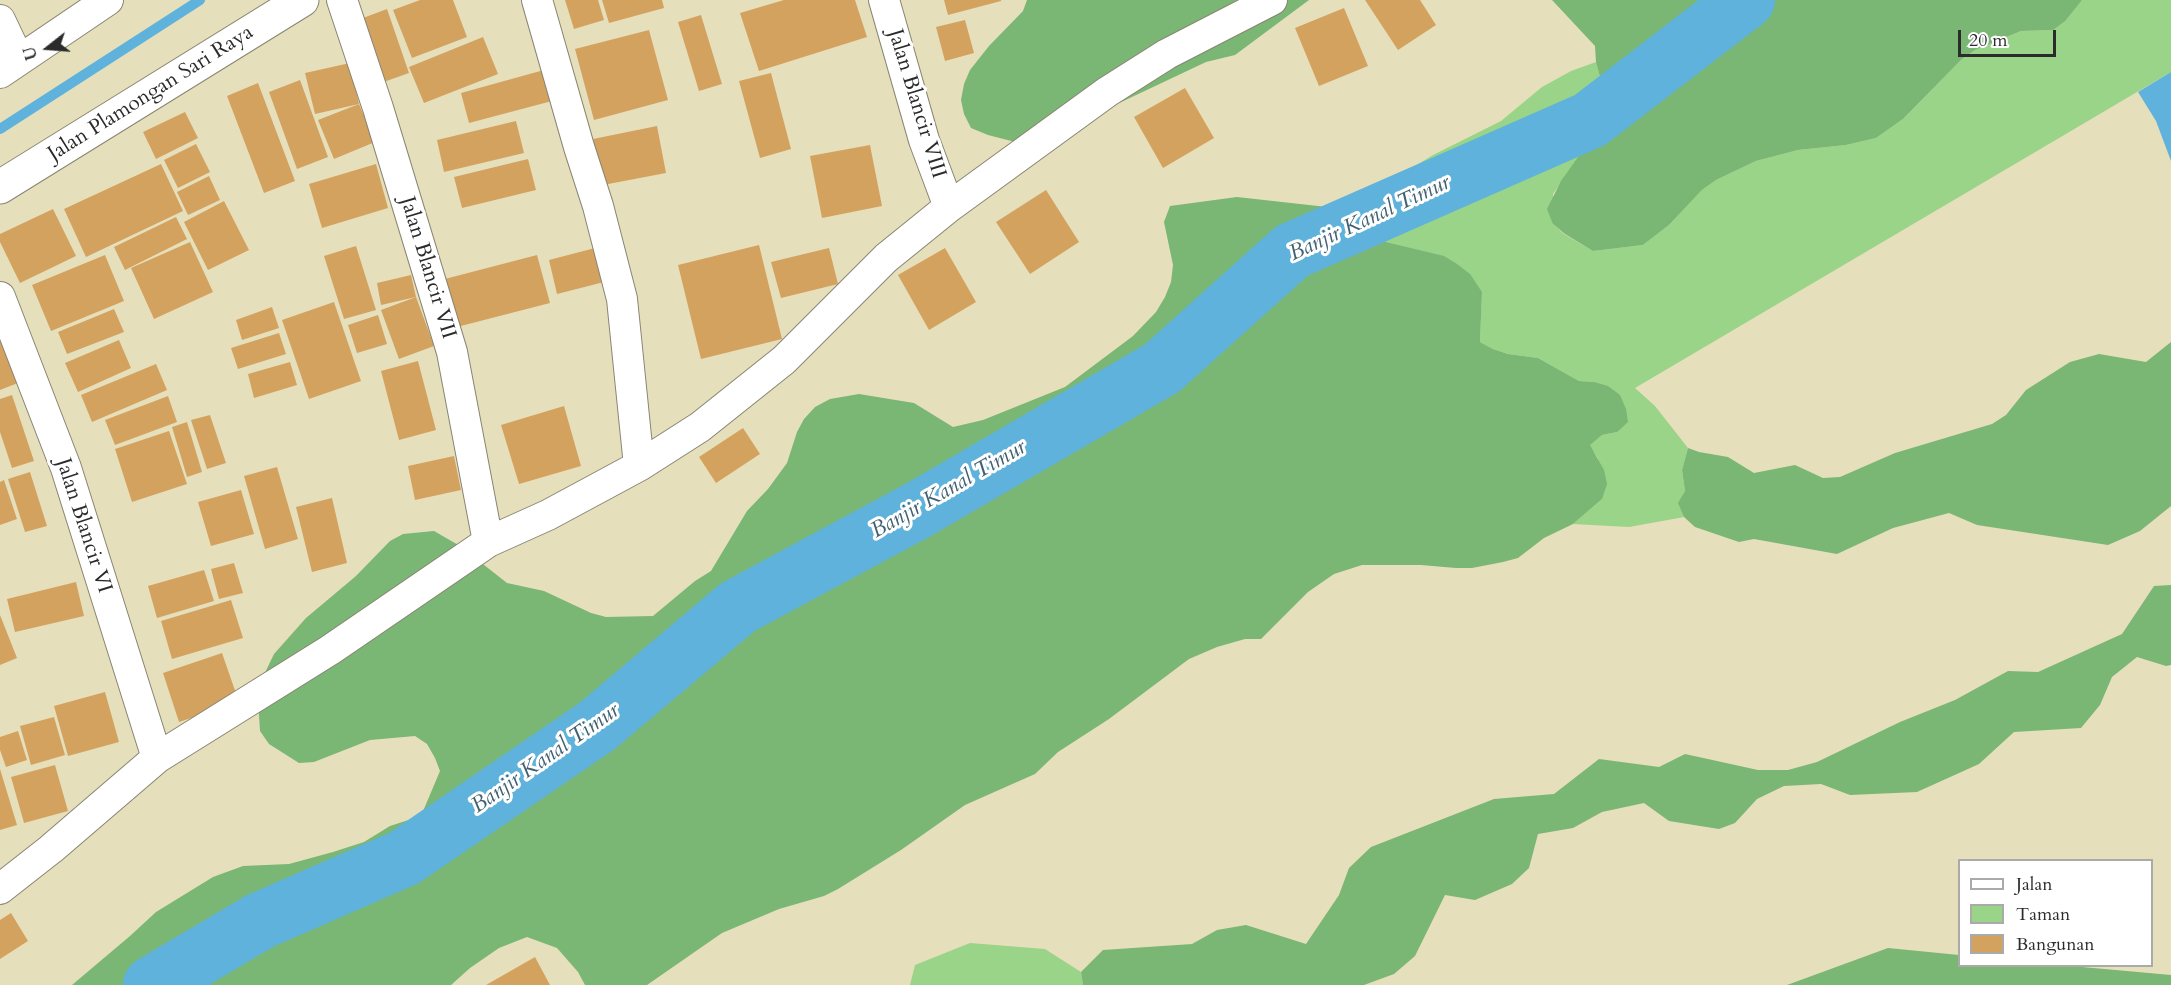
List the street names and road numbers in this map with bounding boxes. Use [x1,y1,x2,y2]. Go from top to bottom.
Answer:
street label: Jalan Plamongan Sari Raya [44,21,258,167]
street label: Jalan Blancir VIII [881,26,951,182]
street label: Jalan Blancir VII [393,194,461,342]
street label: Jalan Blancir VI [49,455,117,597]

